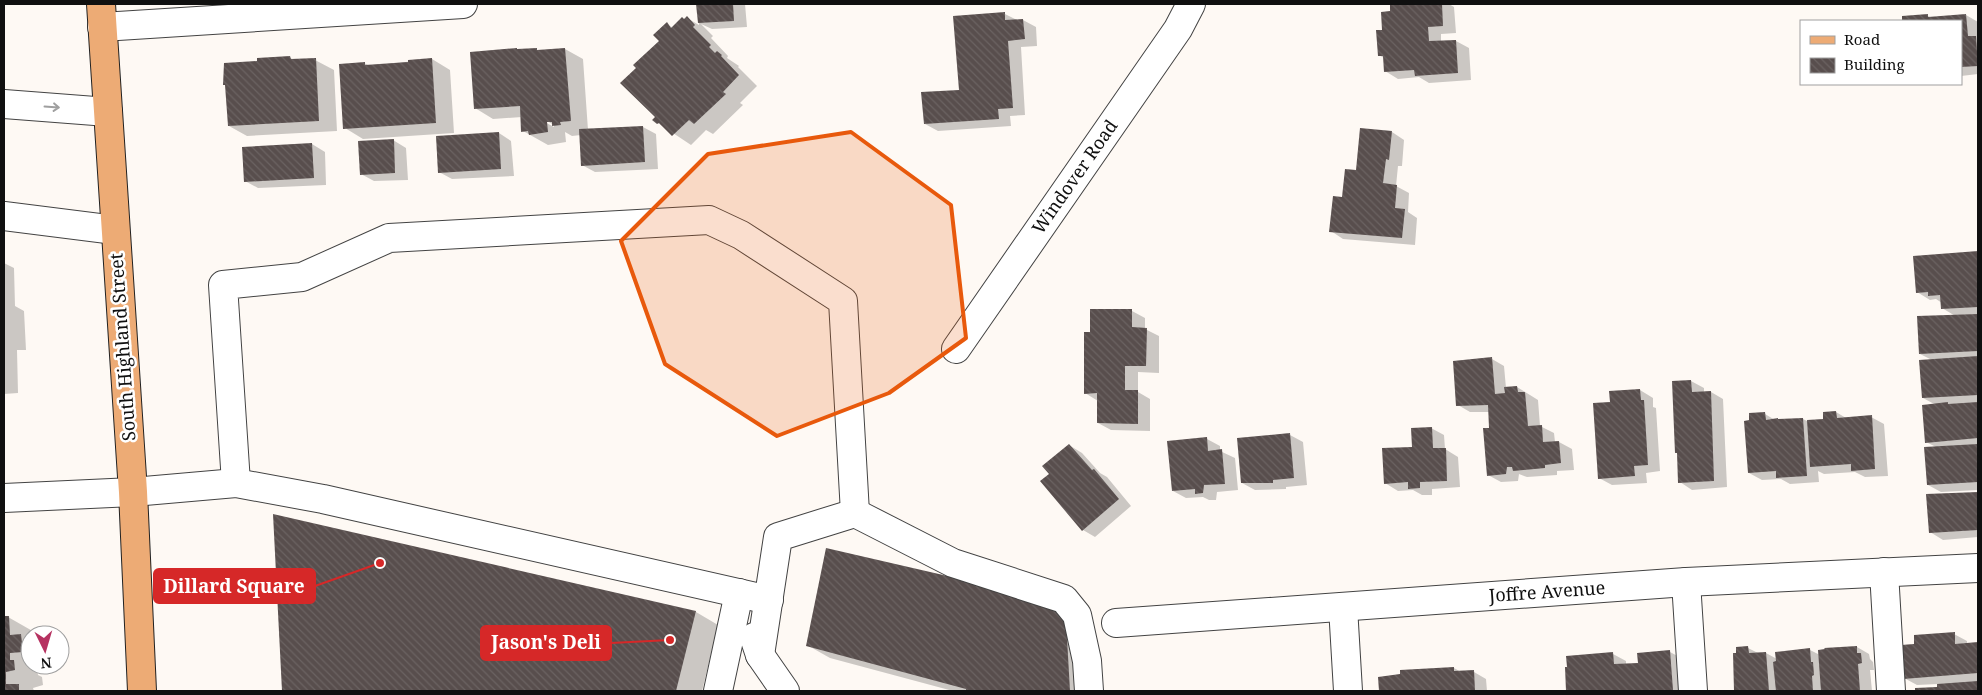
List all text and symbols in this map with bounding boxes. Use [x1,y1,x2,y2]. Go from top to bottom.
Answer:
legend [1800,20,1962,85]
text: Road [1844,29,1880,49]
text: Building [1844,54,1905,74]
one-way arrow [44,103,60,112]
street label: Windover Road [1026,115,1123,238]
street label: South Highland Street [103,252,141,442]
callout: Dillard Square [154,569,315,603]
text: Dillard Square [163,573,305,599]
street label: Joffre Avenue [1487,575,1606,607]
north arrow [20,625,70,675]
callout: Jason's Deli [481,626,611,660]
text: Jason's Deli [490,629,601,655]
text: N [40,654,53,673]

